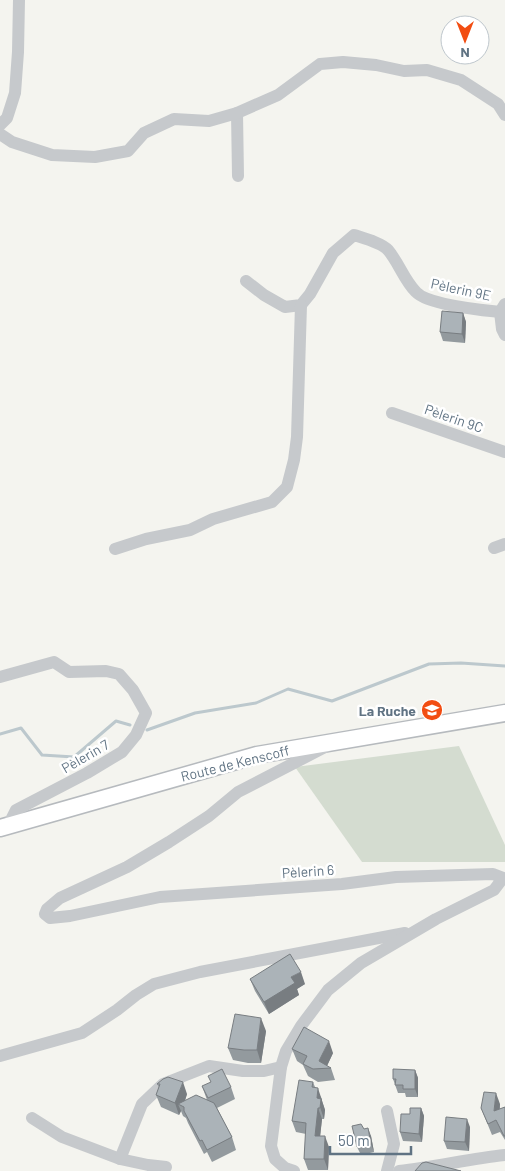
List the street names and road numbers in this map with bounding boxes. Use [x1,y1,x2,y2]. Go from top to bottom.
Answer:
street label: Pèlerin 9E [429,274,493,304]
street label: Pèlerin 9C [422,400,486,436]
street label: Pèlerin 7 [58,735,112,776]
street label: Route de Kenscoff [179,741,291,785]
street label: Pèlerin 6 [281,861,335,881]

